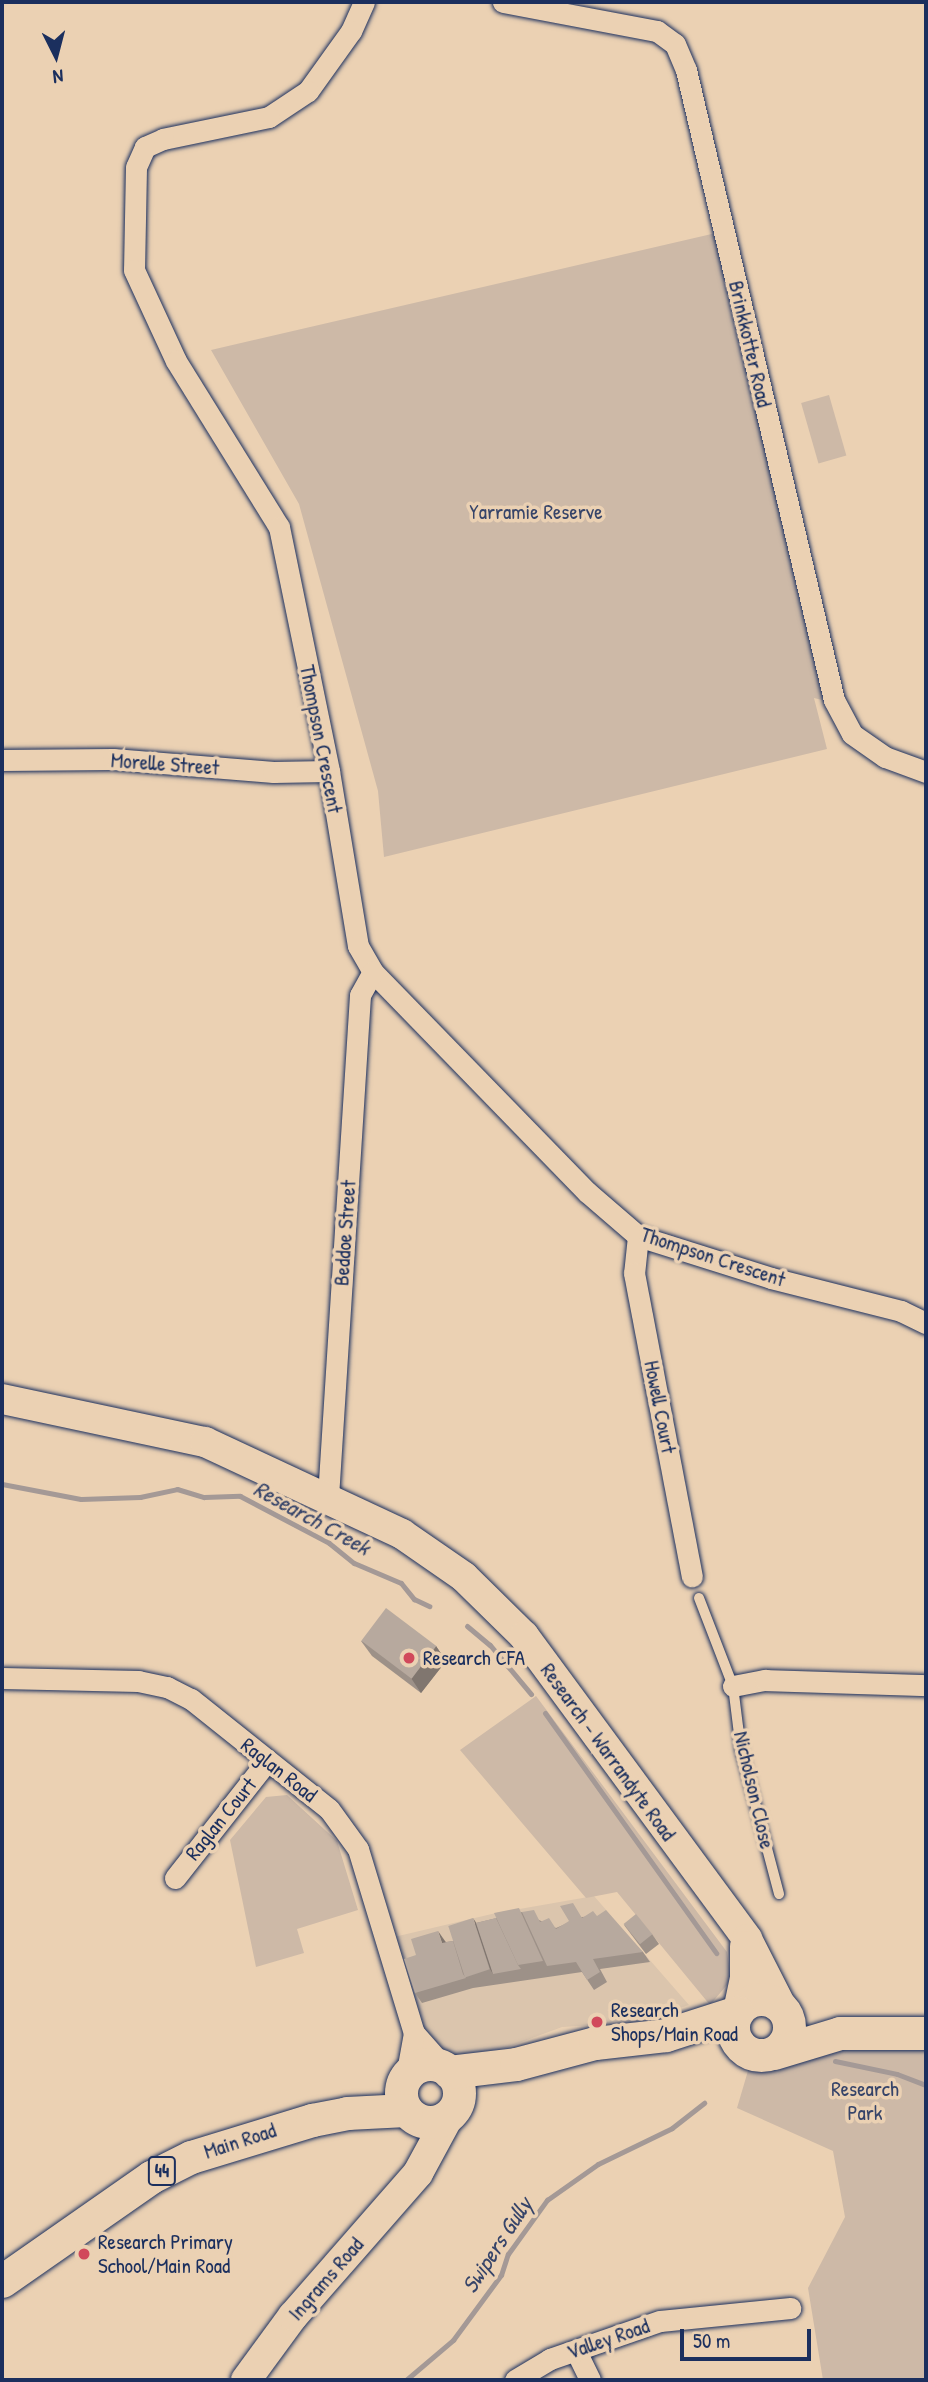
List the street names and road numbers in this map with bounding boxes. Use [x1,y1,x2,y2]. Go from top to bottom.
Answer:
street label: Brinkkotter Road [723,278,777,410]
street label: Thompson Crescent [294,663,348,815]
street label: Morelle Street [110,748,220,780]
street label: Beddoe Street [329,1179,361,1287]
street label: Thompson Crescent [638,1222,788,1292]
street label: Howell Court [639,1358,681,1456]
street label: Research – Warrandyte Road [535,1658,681,1846]
street label: Nicholson Close [728,1729,780,1851]
street label: Raglan Road [236,1732,322,1808]
street label: Raglan Court [180,1773,262,1865]
street label: Main Road [201,2118,279,2164]
road number: 44 [146,2156,178,2186]
street label: Ingrams Road [283,2232,369,2326]
street label: Valley Road [563,2313,653,2365]

